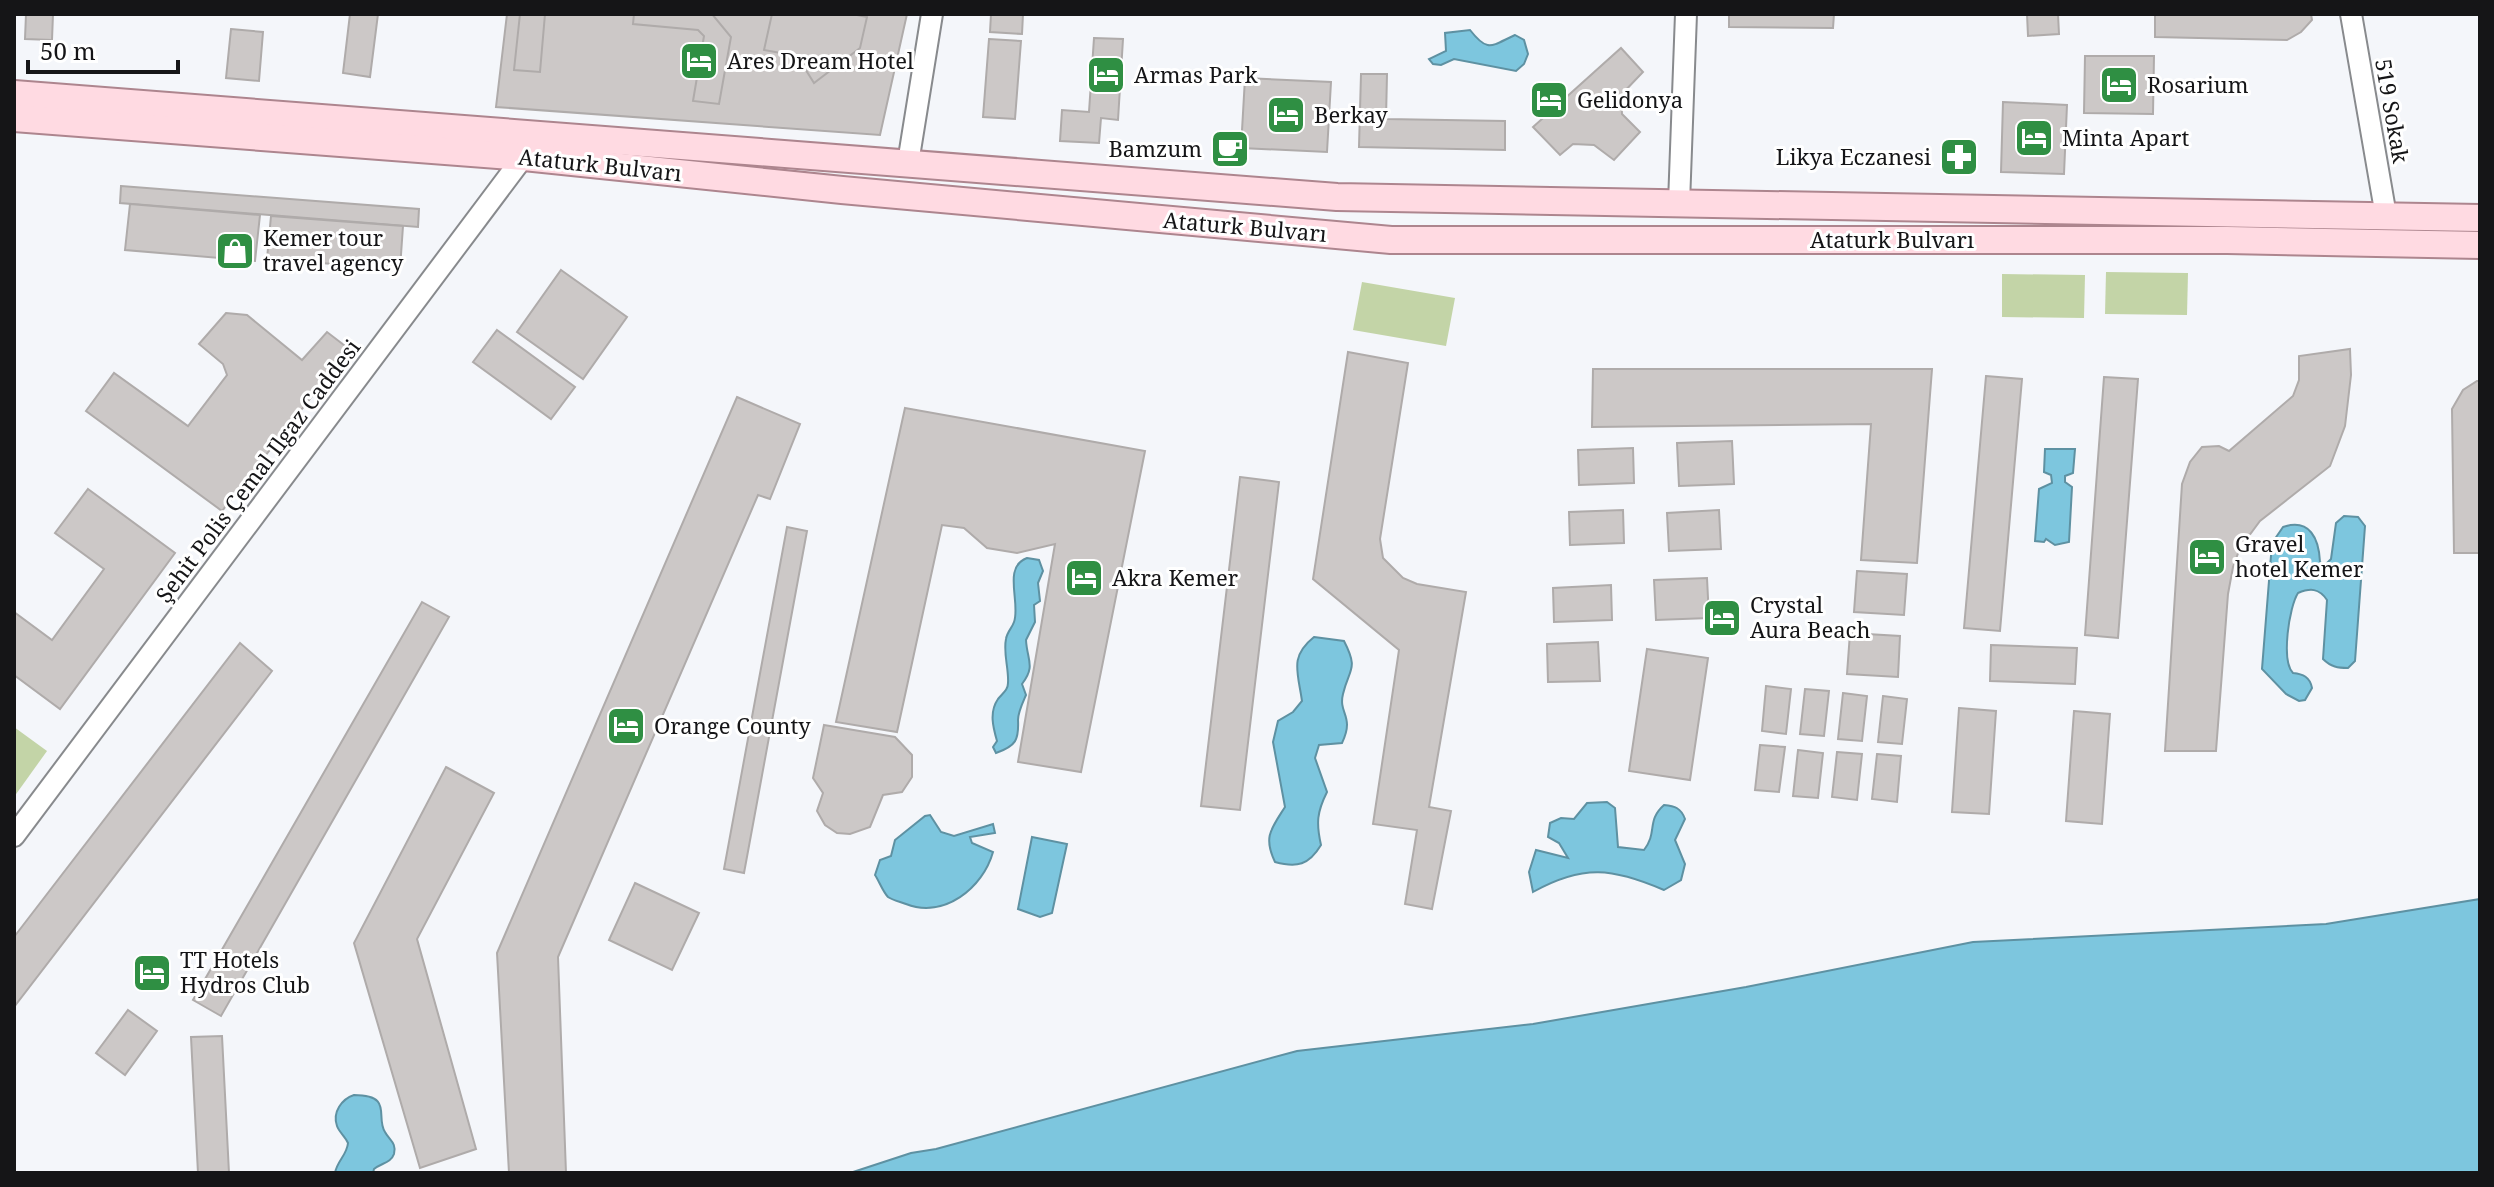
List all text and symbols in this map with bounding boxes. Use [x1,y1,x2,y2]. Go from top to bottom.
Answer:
scale bar [28,24,178,74]
text: 50 m [40,34,96,67]
hotel icon: Ares Dream Hotel [678,40,720,82]
place label: Ares Dream Hotel [727,45,914,75]
hotel icon: Armas Park [1085,54,1127,96]
street label: 519 Sokak [2369,56,2417,165]
place label: Armas Park [1134,59,1258,89]
hotel icon: Rosarium [2098,64,2140,106]
place label: Rosarium [2147,69,2249,99]
hotel icon: Gelidonya [1528,79,1570,121]
place label: Gelidonya [1577,84,1683,114]
hotel icon: Berkay [1265,94,1307,136]
place label: Berkay [1314,99,1388,129]
hotel icon: Minta Apart [2013,117,2055,159]
place label: Minta Apart [2062,122,2189,152]
cafe icon: Bamzum [1209,128,1251,170]
place label: Bamzum [1108,133,1202,163]
pharmacy icon: Likya Eczanesi [1938,136,1980,178]
street label: Ataturk Bulvarı [517,141,683,187]
place label: Likya Eczanesi [1776,141,1931,171]
street label: Ataturk Bulvarı [1162,204,1328,248]
place label: Kemer tour travel agency [263,222,404,277]
street label: Ataturk Bulvarı [1810,224,1974,254]
shop icon: Kemer tour travel agency [214,230,256,272]
street label: Şehit Polis Çemal Ilgaz Caddesi [148,333,366,608]
place label: Gravel hotel Kemer [2235,528,2364,583]
hotel icon: Gravel hotel Kemer [2186,536,2228,578]
hotel icon: Akra Kemer [1063,557,1105,599]
place label: Akra Kemer [1112,562,1239,592]
place label: Crystal Aura Beach [1750,589,1870,644]
hotel icon: Crystal Aura Beach [1701,597,1743,639]
hotel icon: Orange County [605,705,647,747]
place label: Orange County [654,710,811,740]
place label: TT Hotels Hydros Club [180,944,310,999]
hotel icon: TT Hotels Hydros Club [131,952,173,994]

